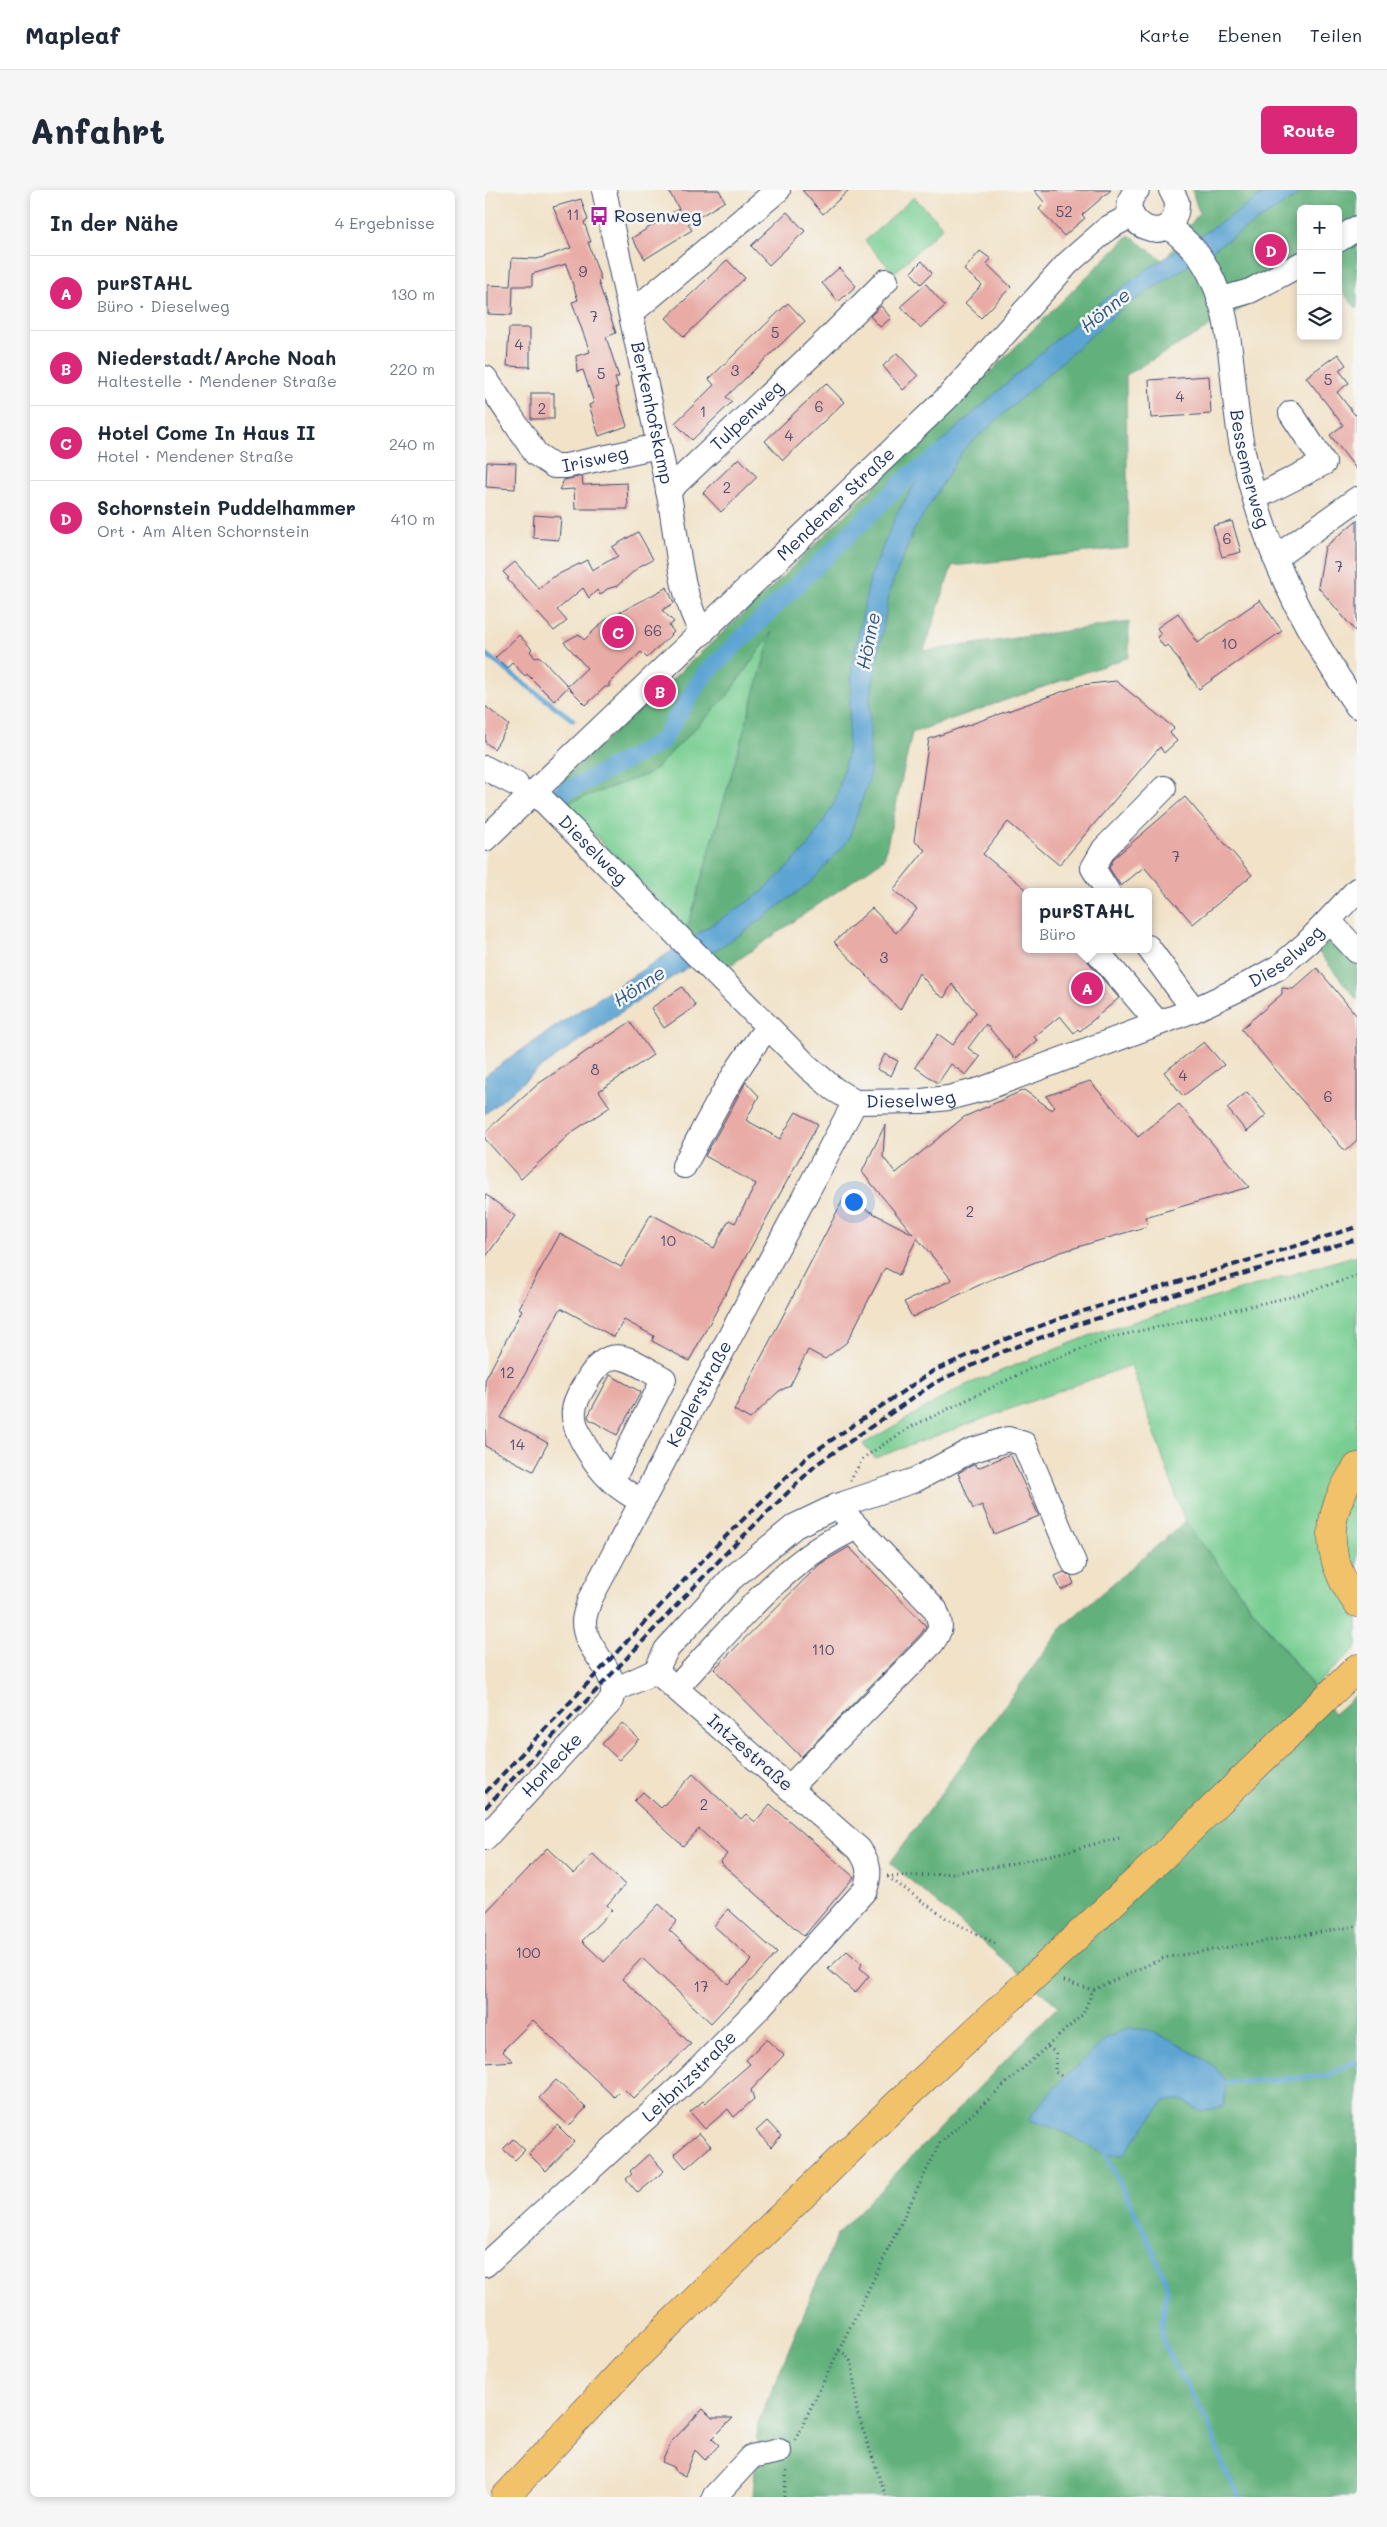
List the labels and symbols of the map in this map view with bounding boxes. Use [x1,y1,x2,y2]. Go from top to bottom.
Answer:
house number: 52 [1055,201,1073,221]
place label: Rosenweg [614,203,702,227]
house number: 11 [566,204,580,224]
bus stop icon: Rosenweg [588,205,610,227]
pin: D [1255,231,1287,269]
house number: 9 [579,261,588,281]
water label: Hönne [1074,282,1135,337]
house number: 7 [590,306,598,326]
house number: 5 [771,322,779,342]
house number: 4 [515,334,524,354]
street label: Berkenhofskamp [626,339,680,486]
house number: 3 [731,360,740,380]
house number: 5 [597,363,605,383]
house number: 5 [1324,369,1332,389]
street label: Tulpenweg [705,375,788,456]
house number: 4 [1176,386,1185,406]
house number: 6 [814,396,824,416]
house number: 2 [538,398,546,418]
house number: 1 [700,401,706,421]
street label: Bessemerweg [1225,408,1276,531]
house number: 4 [785,425,794,445]
street label: Irisweg [560,440,630,478]
street label: Mendener Straße [771,441,899,566]
house number: 2 [723,477,731,497]
house number: 6 [1222,528,1232,548]
house number: 7 [1335,556,1343,576]
water label: Hönne [850,610,885,672]
pin: C [602,613,634,651]
house number: 66 [644,620,662,640]
house number: 10 [1221,633,1237,653]
pin: B [644,672,676,710]
street label: Dieselweg [554,809,633,890]
house number: 7 [1172,846,1180,866]
street label: Dieselweg [1244,920,1328,992]
house number: 3 [880,947,889,967]
water label: Hönne [608,959,670,1012]
pin: A [1071,969,1103,1007]
house number: 8 [590,1059,600,1079]
house number: 4 [1179,1065,1188,1085]
street label: Dieselweg [866,1084,958,1113]
house number: 6 [1323,1086,1333,1106]
your location [841,1189,867,1215]
house number: 2 [966,1201,974,1221]
house number: 10 [660,1230,676,1250]
street label: Keplerstraße [660,1336,737,1451]
house number: 12 [499,1362,515,1382]
house number: 14 [509,1434,525,1454]
house number: 110 [812,1639,834,1659]
street label: Intzestraße [703,1708,799,1796]
street label: Horlecke [516,1727,587,1802]
house number: 2 [700,1794,708,1814]
house number: 100 [515,1942,541,1962]
house number: 17 [693,1976,709,1996]
street label: Leibnizstraße [636,2025,741,2127]

